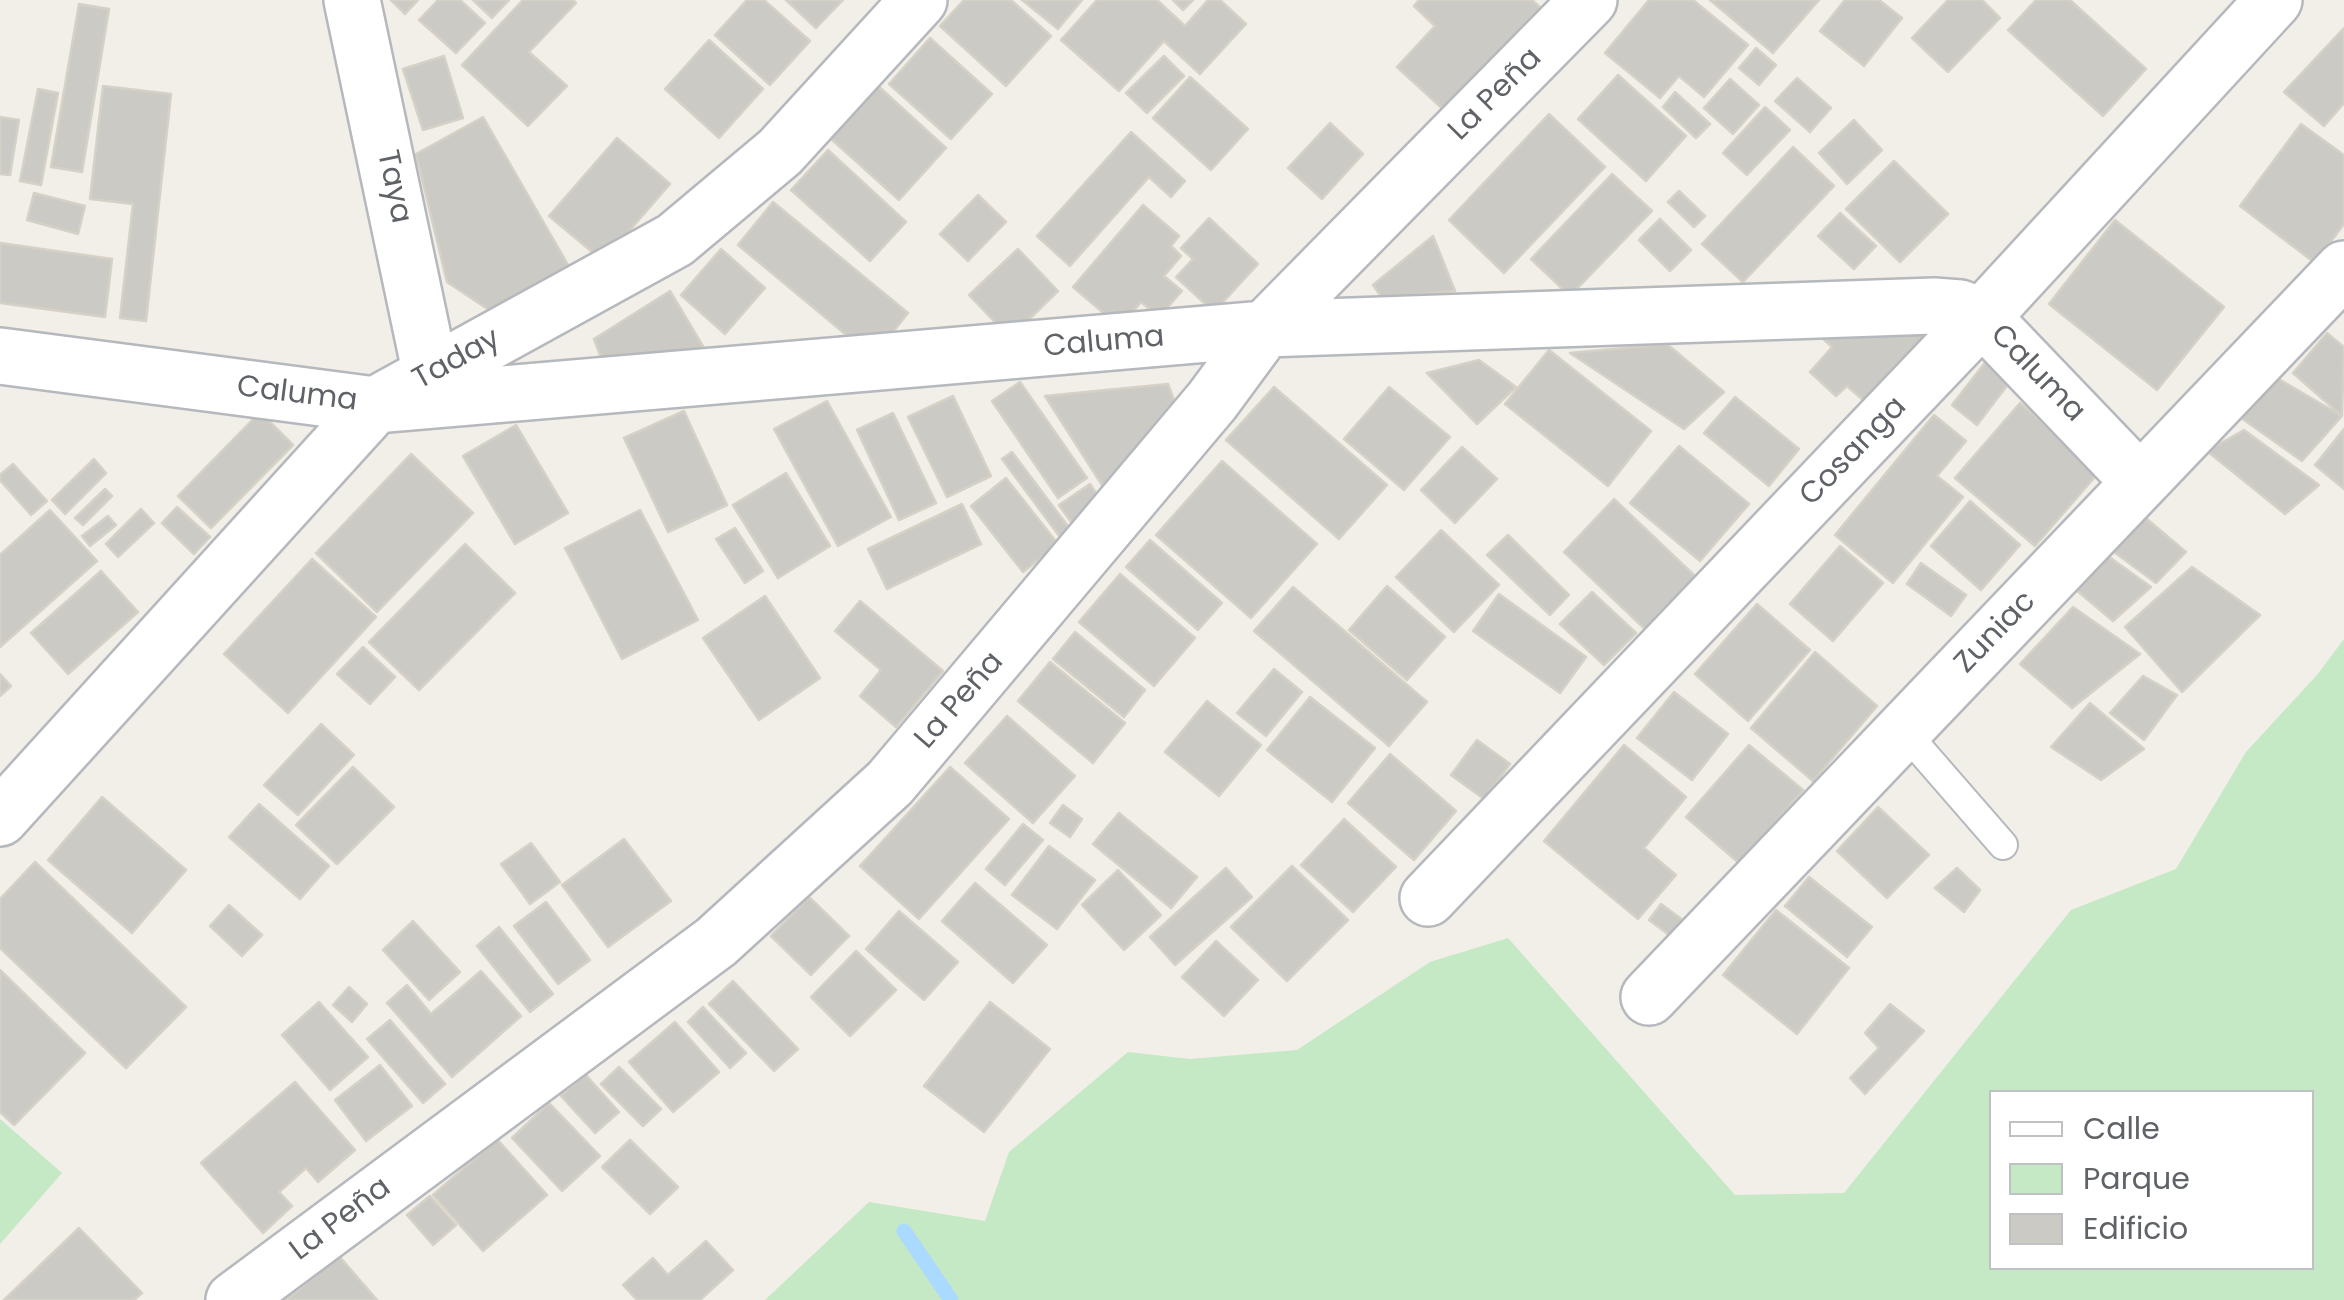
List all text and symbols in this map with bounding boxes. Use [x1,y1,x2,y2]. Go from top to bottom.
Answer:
street label: La Peña [1442,41,1550,149]
street label: Taya [368,147,418,227]
street label: Caluma [1982,318,2092,430]
street label: Caluma [1042,320,1166,366]
street label: Taday [407,321,507,399]
street label: Caluma [235,370,359,420]
street label: Cosanga [1793,390,1915,514]
street label: Zuniac [1948,584,2044,682]
street label: La Peña [908,645,1012,757]
legend [1989,1090,2314,1270]
text: Calle [2083,1107,2160,1150]
text: Parque [2083,1157,2190,1200]
street label: La Peña [284,1171,398,1269]
text: Edificio [2083,1207,2188,1250]

